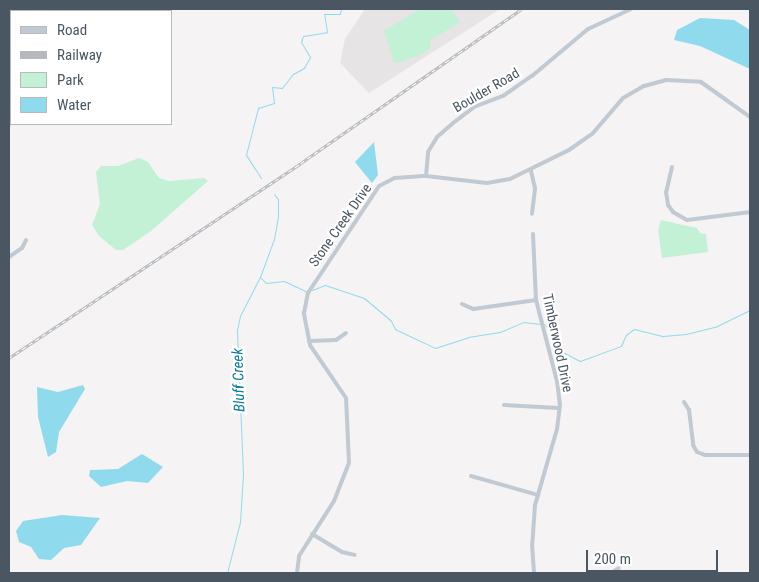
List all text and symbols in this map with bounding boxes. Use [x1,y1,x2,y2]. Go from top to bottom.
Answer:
legend [10,10,172,125]
text: Road [57,21,87,39]
text: Railway [57,46,102,64]
street label: Boulder Road [450,64,522,116]
text: Park [57,71,84,89]
text: Water [57,96,91,114]
street label: Stone Creek Drive [305,180,375,270]
street label: Timberwood Drive [539,292,577,394]
water label: Bluff Creek [229,348,249,412]
scale bar [589,540,722,572]
text: 200 m [594,550,631,568]

